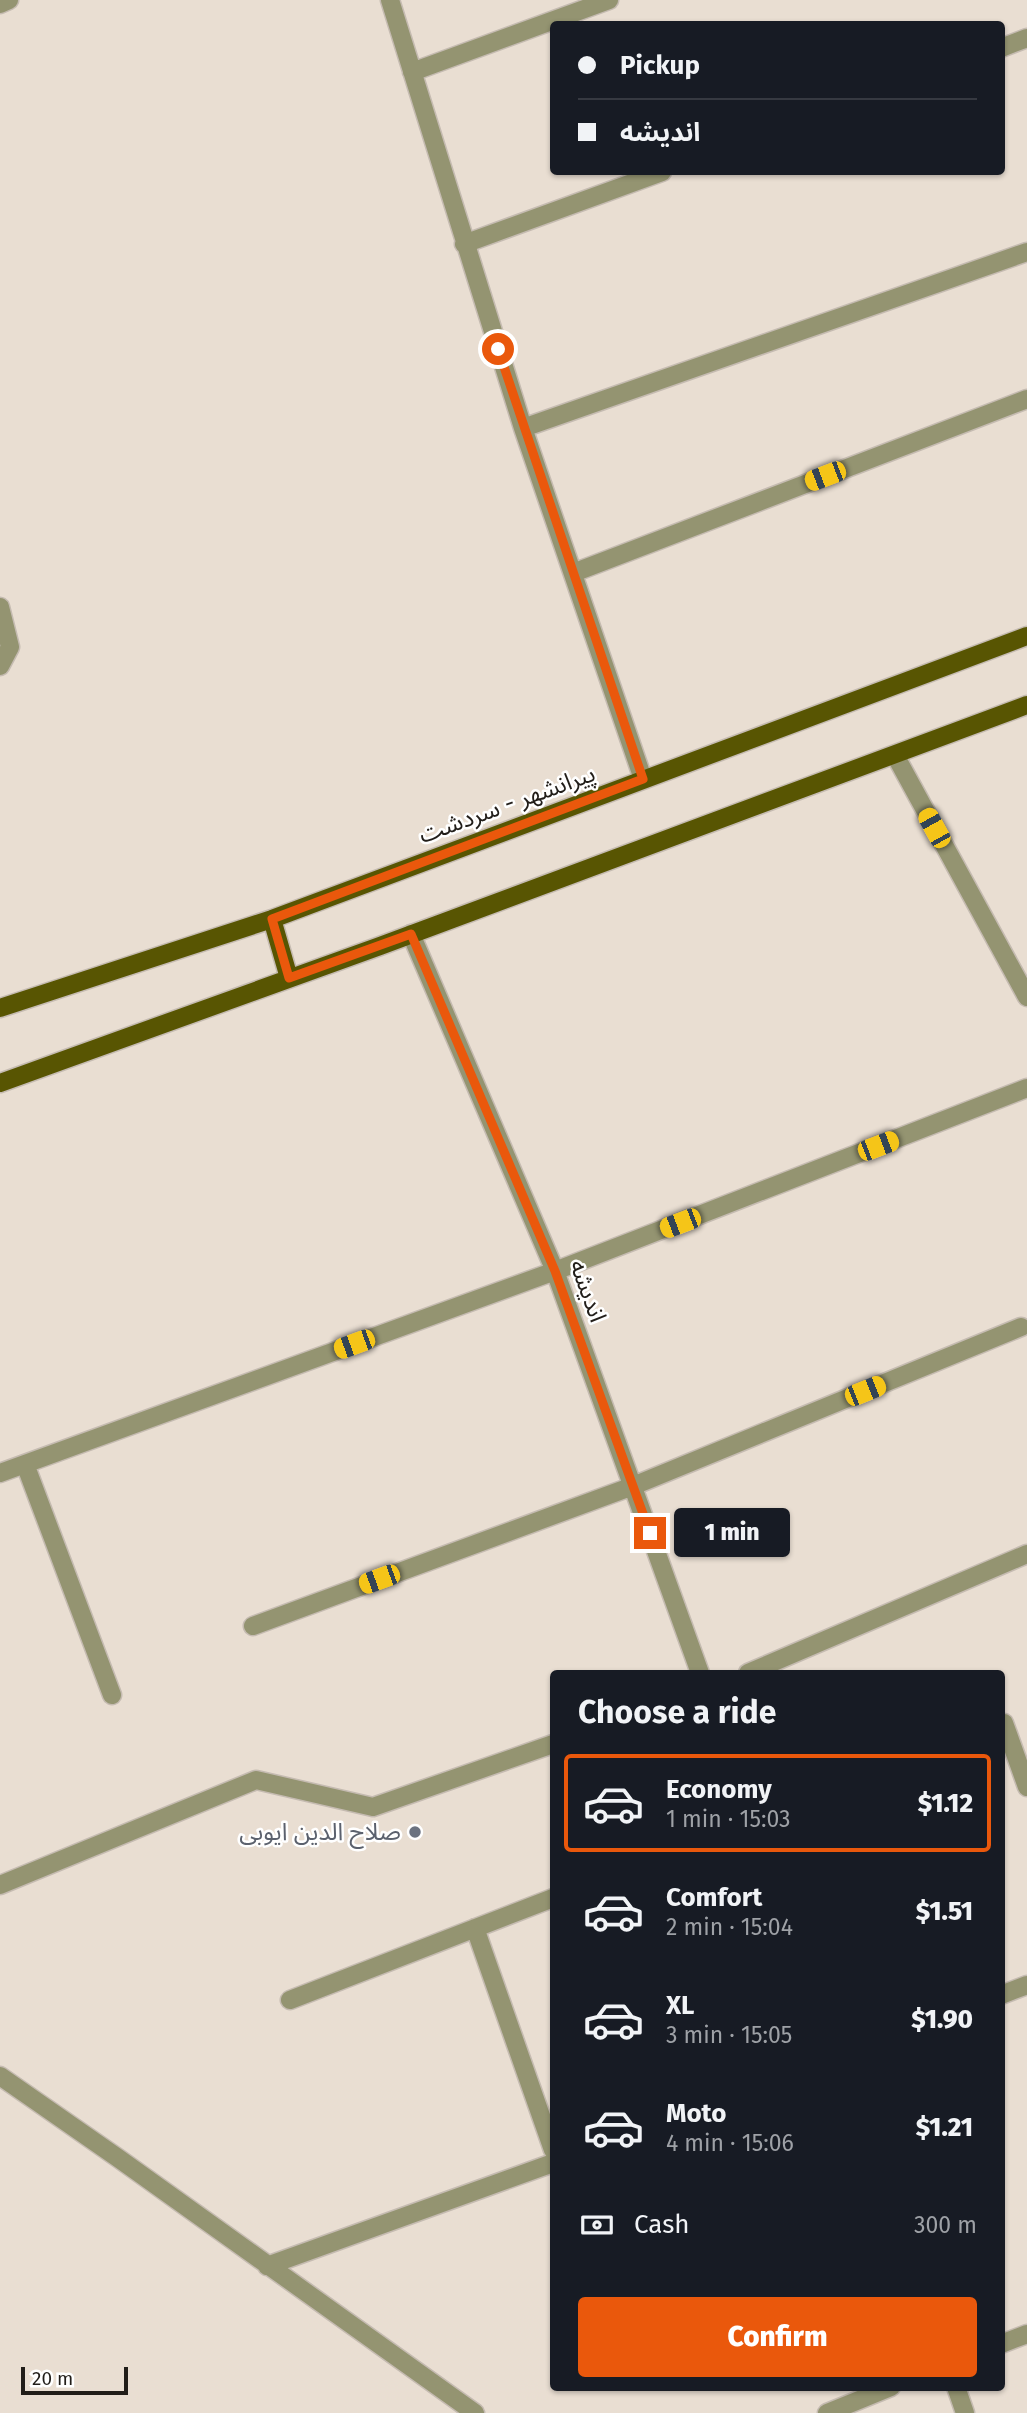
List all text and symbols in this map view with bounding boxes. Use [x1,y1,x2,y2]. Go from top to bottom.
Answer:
text: Pickup [620,50,700,81]
text: اندیشه [620,117,700,148]
route start [482,333,514,365]
car [802,459,849,493]
street label: پیرانشهر - سردشت [415,759,599,850]
car [915,805,954,851]
car [855,1129,902,1163]
car [657,1206,704,1240]
street label: اندیشه [564,1256,612,1326]
car [331,1327,378,1361]
car [842,1373,889,1409]
callout: 1 min [674,1508,790,1558]
route end [634,1517,666,1549]
text: 1 min [704,1518,760,1546]
car [356,1562,403,1596]
text: Choose a ride [578,1693,776,1731]
icon: car [582,1772,645,1835]
text: Economy [666,1774,772,1805]
text: $1.12 [918,1788,973,1819]
text: 1 min · 15:03 [666,1805,791,1833]
place label: صلاح الدین ایوبی [239,1818,401,1849]
marker: صلاح الدین ایوبی [407,1824,423,1840]
icon: car [582,1880,645,1943]
text: Comfort [666,1882,762,1913]
text: $1.51 [916,1896,973,1927]
text: 2 min · 15:04 [666,1913,793,1941]
icon: car [582,1988,645,2051]
text: XL [666,1990,694,2021]
text: $1.90 [911,2004,973,2035]
text: 3 min · 15:05 [666,2021,792,2049]
icon: car [582,2096,645,2159]
text: Moto [666,2098,726,2129]
text: $1.21 [916,2112,973,2143]
text: 4 min · 15:06 [666,2129,794,2157]
icon: cash [578,2206,616,2244]
text: Cash [634,2209,690,2240]
text: 300 m [914,2211,977,2239]
button: Confirm [578,2297,977,2377]
scale bar [21,2364,128,2396]
text: 20 m [32,2367,73,2390]

